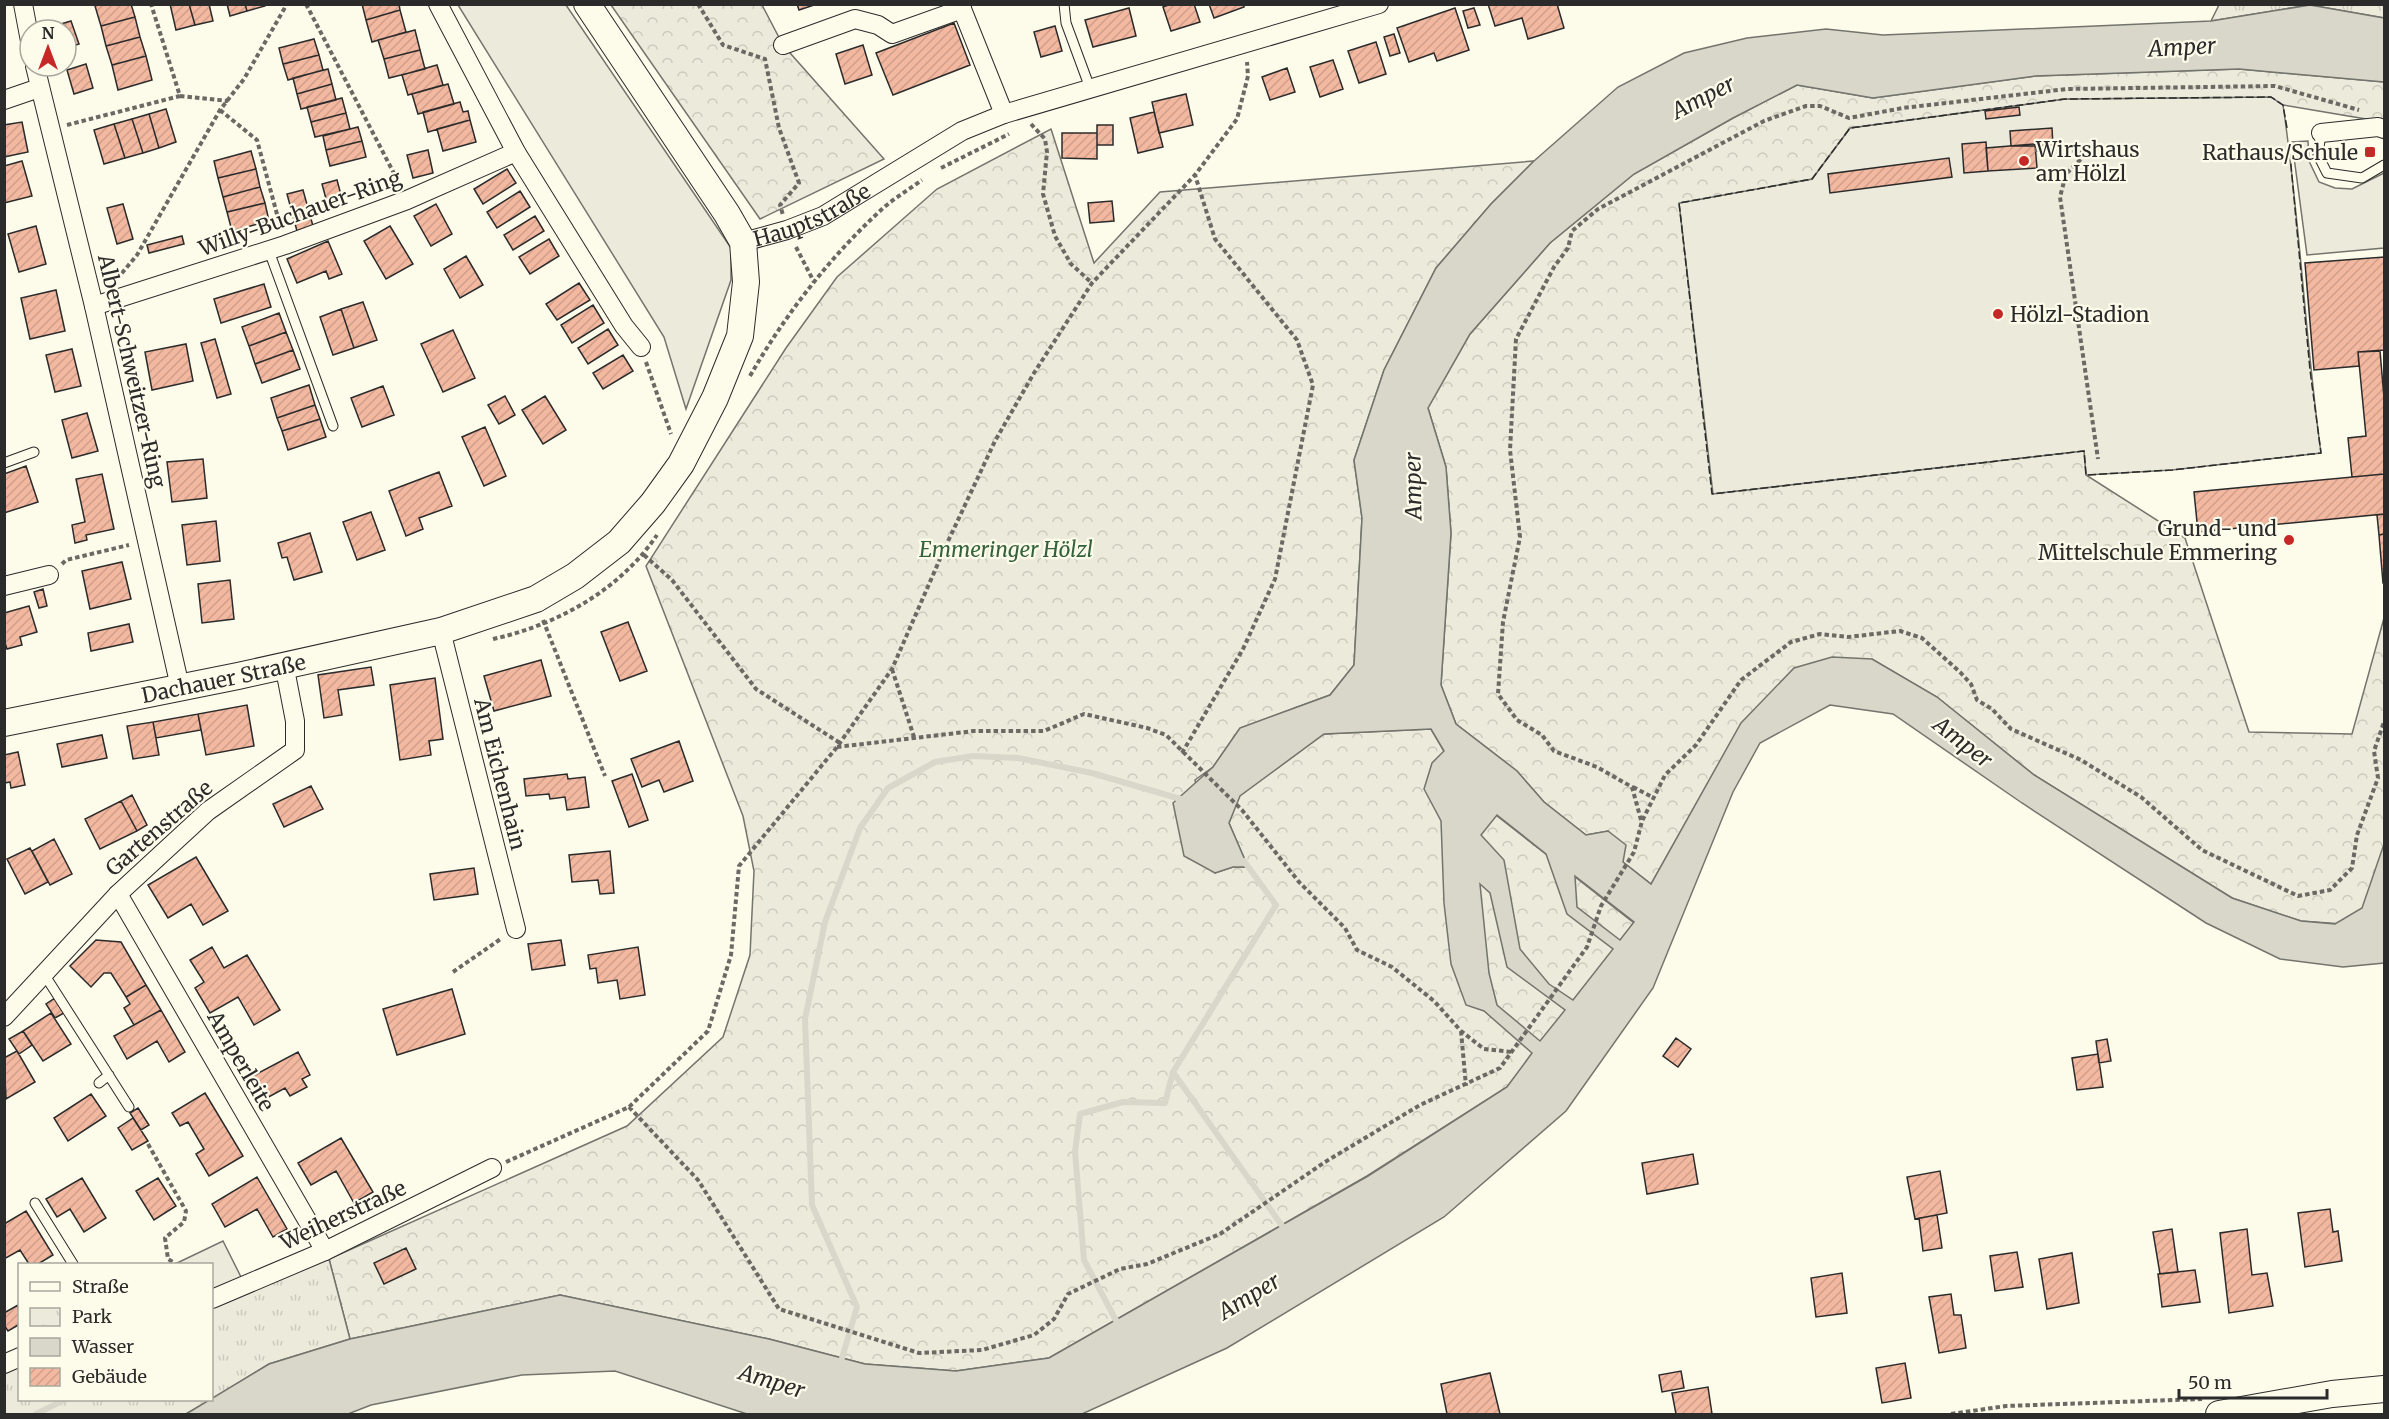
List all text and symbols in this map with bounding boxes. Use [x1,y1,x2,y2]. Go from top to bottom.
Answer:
north arrow [18,18,78,78]
text: N [42,23,55,43]
water label: Amper [2146,31,2217,63]
water label: Amper [1665,69,1740,126]
place label: Wirtshaus am Hölzl [2035,136,2140,187]
place label: Rathaus/Schule [2202,139,2358,166]
marker: Rathaus/Schule [2363,145,2377,159]
marker: Wirtshaus am Hölzl [2017,154,2031,168]
street label: Willy-Buchauer-Ring [194,164,405,263]
street label: Hauptstraße [750,177,875,252]
street label: Albert-Schweitzer-Ring [92,251,172,490]
place label: Hölzl-Stadion [2010,301,2150,328]
marker: Hölzl-Stadion [1991,307,2005,321]
water label: Amper [1398,451,1428,522]
place label: Grund- und Mittelschule Emmering [2038,515,2277,566]
marker: Grund- und Mittelschule Emmering [2282,533,2296,547]
park label: Emmeringer Hölzl [919,536,1093,563]
street label: Dachauer Straße [139,648,308,709]
street label: Am Eichenhain [468,694,532,853]
water label: Amper [1926,709,1999,774]
street label: Gartenstraße [100,774,218,882]
street label: Amperleite [201,1005,281,1116]
street label: Weiherstraße [275,1174,410,1256]
legend [18,1263,213,1401]
water label: Amper [1211,1266,1286,1326]
text: Straße [72,1275,129,1298]
text: Park [72,1305,113,1328]
text: Wasser [71,1335,134,1358]
water label: Amper [734,1357,809,1405]
scale bar [2179,1362,2328,1400]
text: Gebäude [72,1365,147,1388]
text: 50 m [2188,1371,2232,1394]

